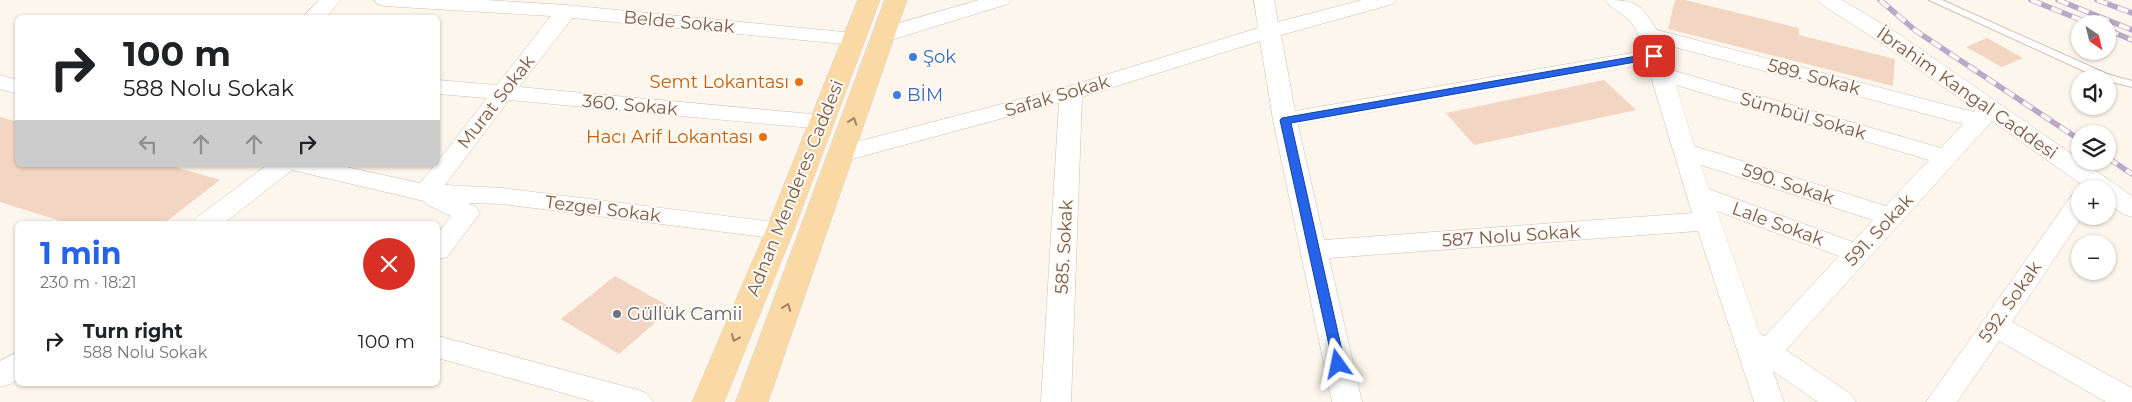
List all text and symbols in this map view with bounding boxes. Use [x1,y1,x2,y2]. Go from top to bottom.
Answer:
street label: Belde Sokak [623,6,736,38]
north arrow [2071,15,2116,60]
map controls [2071,15,2116,280]
street label: İbrahim Kangal Caddesi [1872,22,2062,164]
text: 100 m [123,32,231,75]
icon: right [40,35,105,100]
pin [1633,35,1675,77]
icon: arrive [1640,42,1668,70]
place label: Şok [923,46,956,68]
street label: Murat Sokak [453,51,540,153]
marker: Şok [907,51,919,63]
street label: 589. Sokak [1765,54,1863,100]
street label: Safak Sokak [1002,70,1112,121]
button: sound [2071,70,2116,115]
place label: Semt Lokantası [650,71,789,93]
text: 588 Nolu Sokak [123,75,294,102]
marker: Semt Lokantası [793,76,805,88]
street label: Adnan Menderes Caddesi [741,77,849,299]
place label: BİM [907,84,943,106]
street label: Sümbül Sokak [1737,87,1869,145]
marker: BİM [891,89,903,101]
street label: 360. Sokak [581,90,679,120]
one-way arrow [847,117,857,126]
button: layers [2071,125,2116,170]
place label: Hacı Arif Lokantası [586,126,753,148]
icon: left [134,130,162,158]
icon: ahead [187,130,215,158]
icon: ahead [240,130,268,158]
icon: right [293,130,321,158]
marker: Hacı Arif Lokantası [757,131,769,143]
street label: 590. Sokak [1739,159,1837,209]
button: + [2071,180,2116,225]
street label: 591. Sokak [1840,189,1918,271]
street label: Tezgel Sokak [544,191,662,227]
street label: Lale Sokak [1729,197,1827,251]
street label: 585. Sokak [1051,199,1077,295]
street label: 587 Nolu Sokak [1441,220,1581,252]
text: 1 min [40,235,121,272]
button: − [2071,235,2116,280]
button: close [363,238,415,290]
street label: 592. Sokak [1974,257,2046,347]
text: 230 m · 18:21 [40,273,137,292]
place label: Güllük Camii [627,303,742,325]
one-way arrow [781,303,791,311]
marker: Güllük Camii [611,308,623,320]
text: Turn right [83,320,183,343]
icon: right [40,327,68,355]
text: 100 m [358,330,415,353]
one-way arrow [730,333,741,342]
position arrow [1311,337,1363,389]
text: 588 Nolu Sokak [83,343,207,362]

